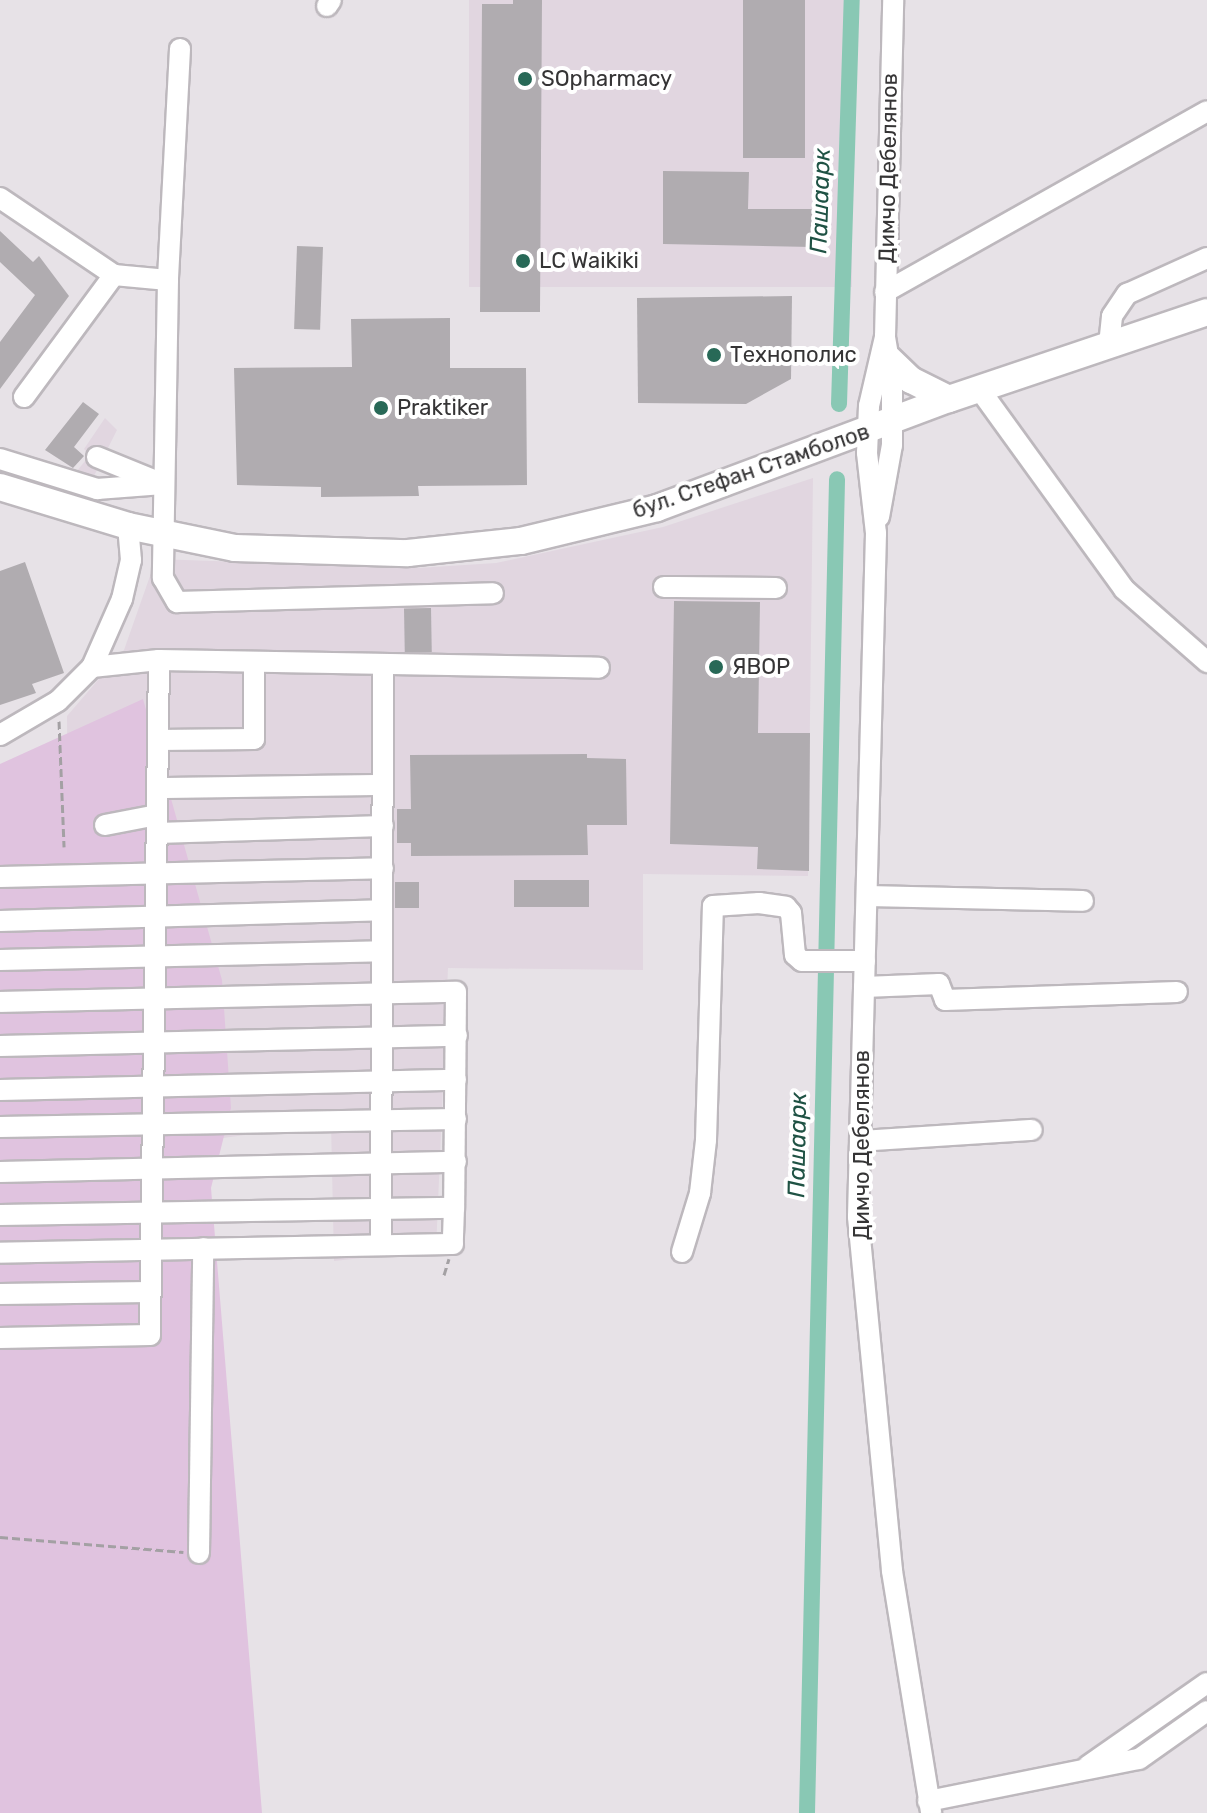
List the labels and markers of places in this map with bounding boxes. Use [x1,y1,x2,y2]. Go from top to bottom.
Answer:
place label: SOpharmacy [541,66,672,92]
marker: SOpharmacy [516,70,534,88]
place label: LC Waikiki [539,248,639,274]
marker: LC Waikiki [514,252,532,270]
place label: Технополис [730,342,857,368]
marker: Технополис [705,346,723,364]
place label: Praktiker [397,395,488,421]
marker: Praktiker [372,399,390,417]
place label: ЯВОР [732,654,790,680]
marker: ЯВОР [707,658,725,676]

